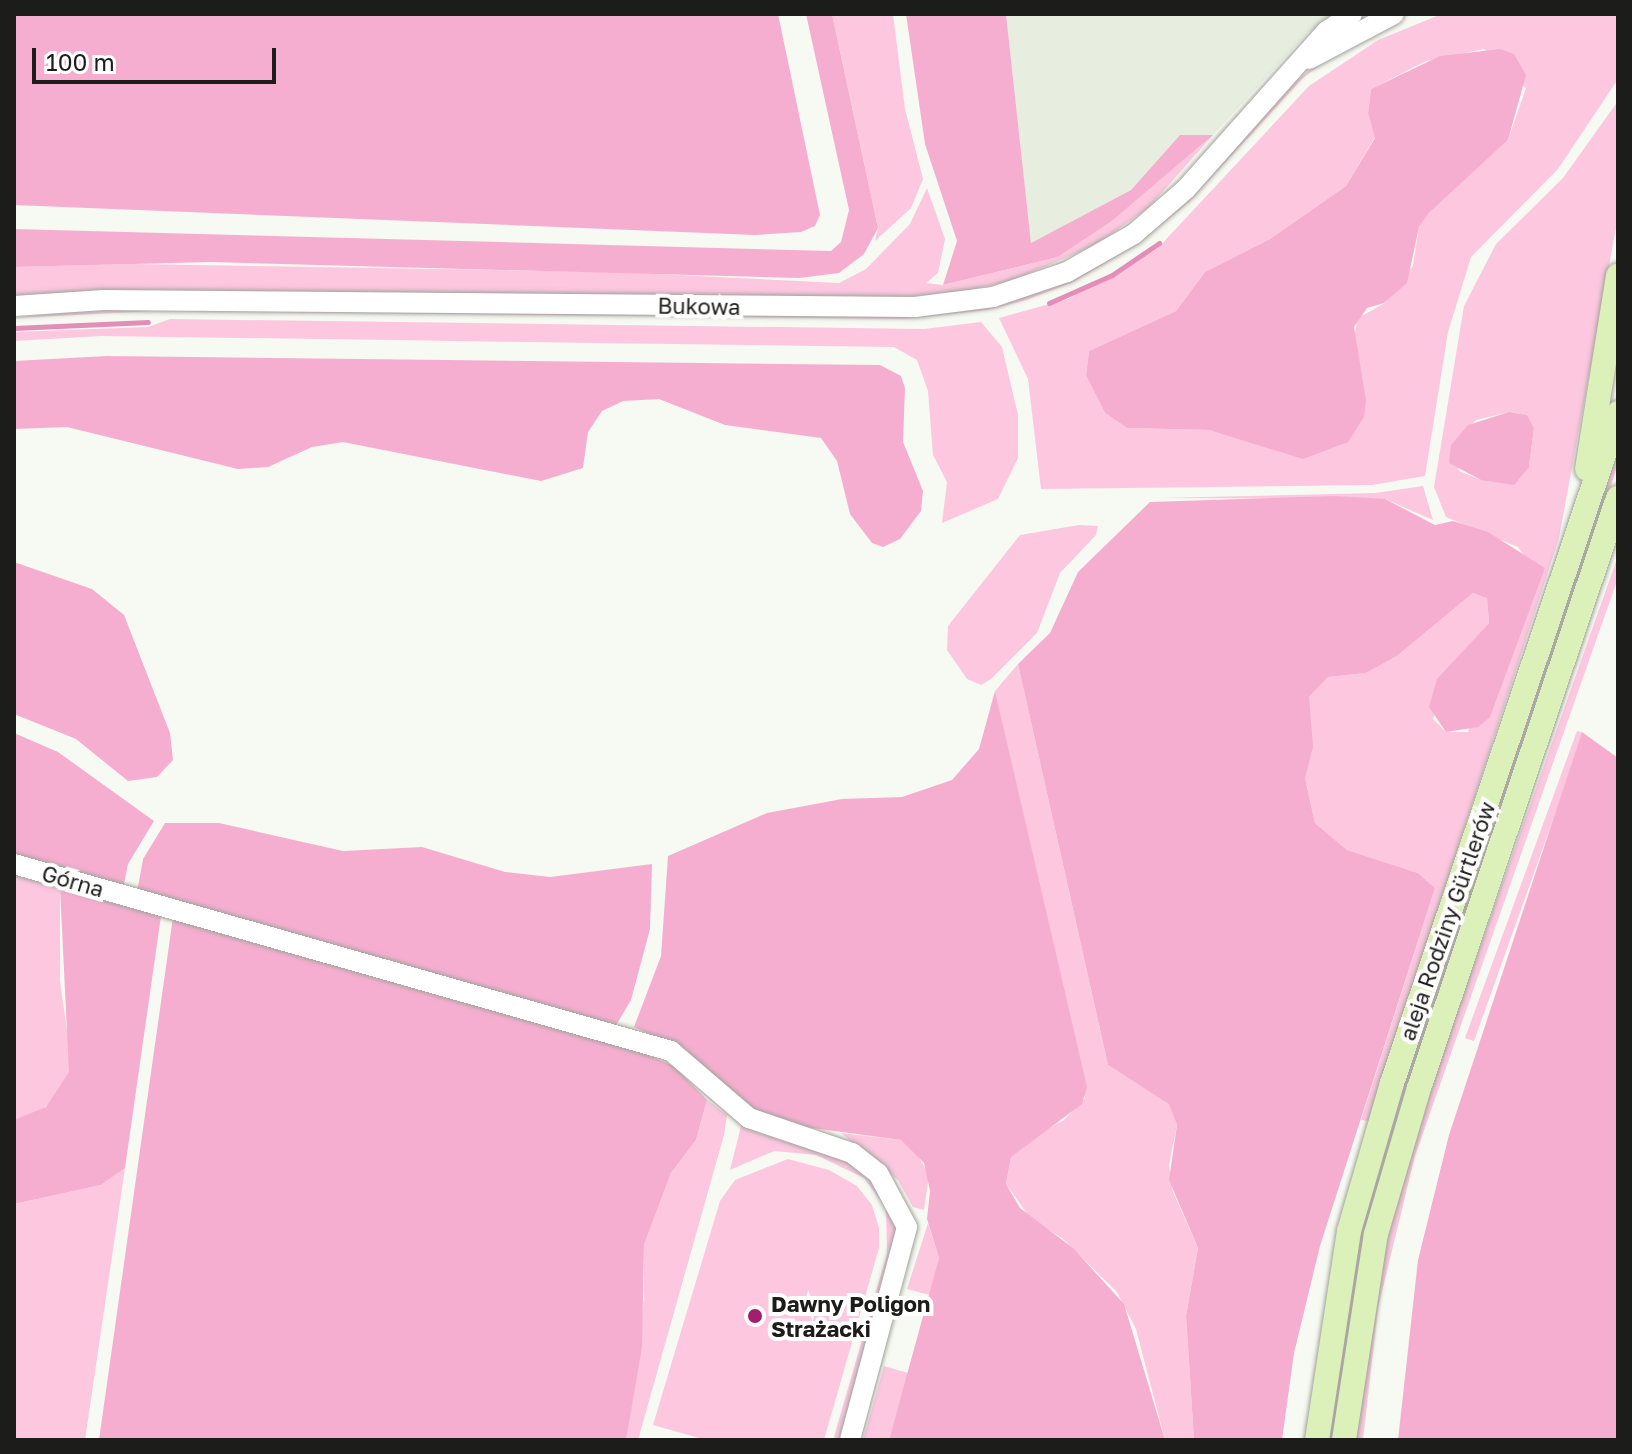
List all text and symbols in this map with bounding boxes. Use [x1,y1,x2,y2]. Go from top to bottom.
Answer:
scale bar [36,32,280,82]
text: 100 m [46,47,115,76]
street label: Bukowa [657,292,741,320]
street label: aleja Rodziny Gürtlerów [1394,798,1500,1044]
street label: Górna [39,860,107,902]
place label: Dawny Poligon Strażacki [771,1290,930,1342]
marker: Dawny Poligon Strażacki [746,1307,764,1325]

